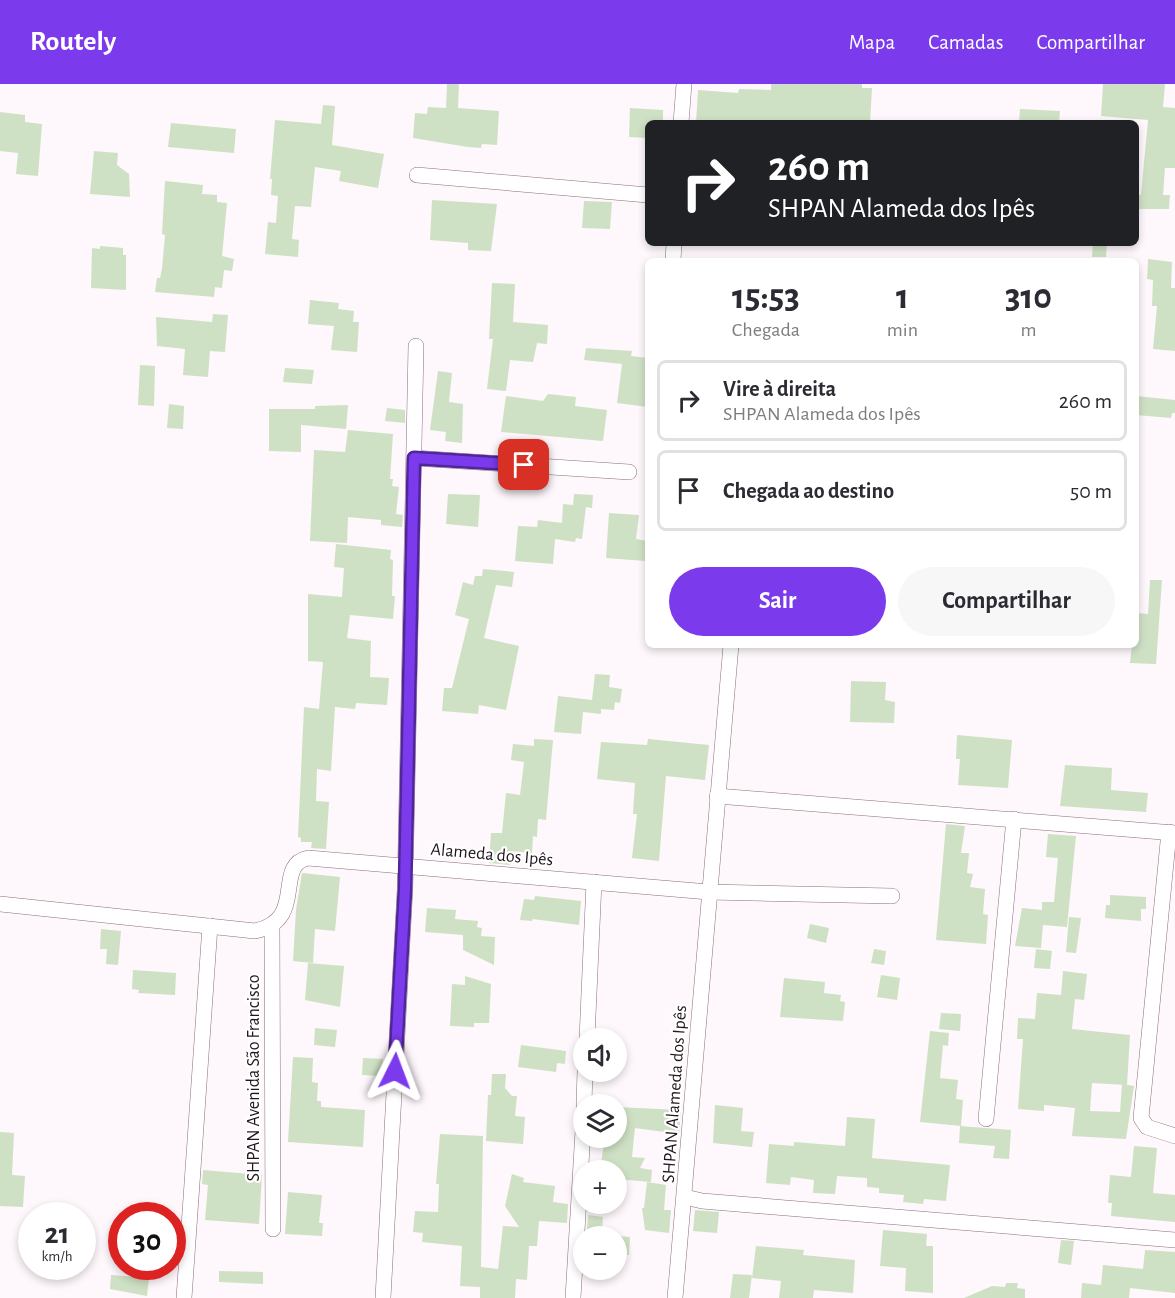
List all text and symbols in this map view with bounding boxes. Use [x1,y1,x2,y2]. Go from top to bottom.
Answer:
text: Routely [30,28,116,56]
text: Mapa [849,32,895,53]
text: Camadas [928,32,1003,53]
text: Compartilhar [1036,32,1145,53]
icon: right [669,144,747,222]
text: 260 m [768,146,870,188]
text: SHPAN Alameda dos Ipês [768,195,1035,222]
text: 15:53 [732,279,800,315]
text: 1 [896,279,909,315]
text: 310 [1005,279,1052,315]
text: Chegada [732,320,800,340]
text: min [887,320,918,340]
text: m [1020,320,1036,340]
text: Vire à direita [723,378,836,400]
icon: right [672,384,705,417]
text: 260 m [1059,390,1112,412]
text: SHPAN Alameda dos Ipês [723,404,921,424]
pin [498,439,549,490]
icon: arrive [507,448,540,481]
icon: arrive [672,474,705,507]
text: Chegada ao destino [723,480,894,502]
text: 50 m [1070,480,1112,502]
button: Sair [669,567,886,636]
button: Compartilhar [898,567,1115,636]
street label: Alameda dos Ipês [430,841,554,869]
street label: SHPAN Avenida São Francisco [245,974,263,1182]
street label: SHPAN Alameda dos Ipês [660,1005,690,1183]
map controls [573,1028,627,1280]
button: sound [573,1028,627,1082]
position arrow [363,1039,427,1103]
button: layers [573,1094,627,1148]
button: + [573,1160,627,1214]
speed limit sign: 30 [108,1202,186,1280]
text: 21 [45,1219,69,1249]
button: − [573,1226,627,1280]
text: km/h [42,1249,72,1264]

